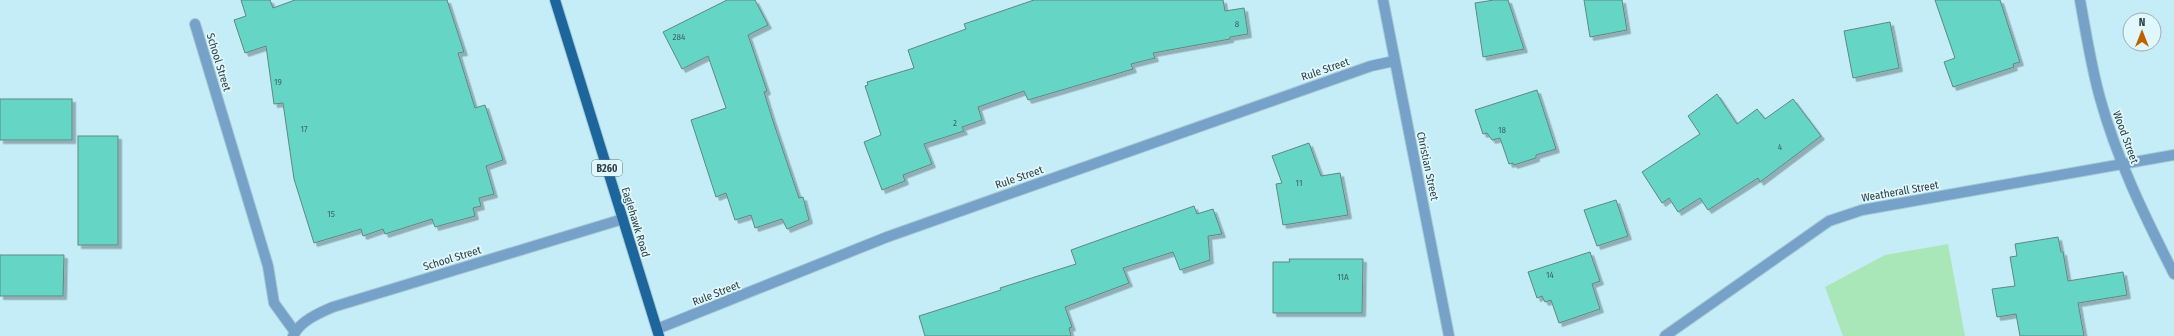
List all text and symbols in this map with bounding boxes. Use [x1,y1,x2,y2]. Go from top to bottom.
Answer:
north arrow [2122,12,2162,52]
text: N [2139,16,2145,29]
house number: 8 [1235,19,1240,29]
street label: School Street [204,32,234,93]
house number: 284 [673,32,686,42]
street label: Rule Street [1300,55,1351,84]
house number: 19 [274,77,282,87]
street label: Wood Street [2110,109,2141,166]
house number: 2 [953,118,957,128]
house number: 17 [300,124,308,134]
house number: 18 [1498,125,1507,135]
street label: Christian Street [1414,131,1441,202]
house number: 4 [1778,142,1783,152]
road number: B260 [592,160,622,176]
street label: Rule Street [994,163,1045,192]
house number: 11 [1296,178,1302,188]
street label: Weatherall Street [1861,178,1940,205]
street label: Eaglehawk Road [619,186,652,259]
house number: 15 [327,209,335,219]
street label: School Street [422,243,483,273]
house number: 14 [1546,270,1555,280]
house number: 11A [1337,272,1349,282]
street label: Rule Street [691,278,742,308]

